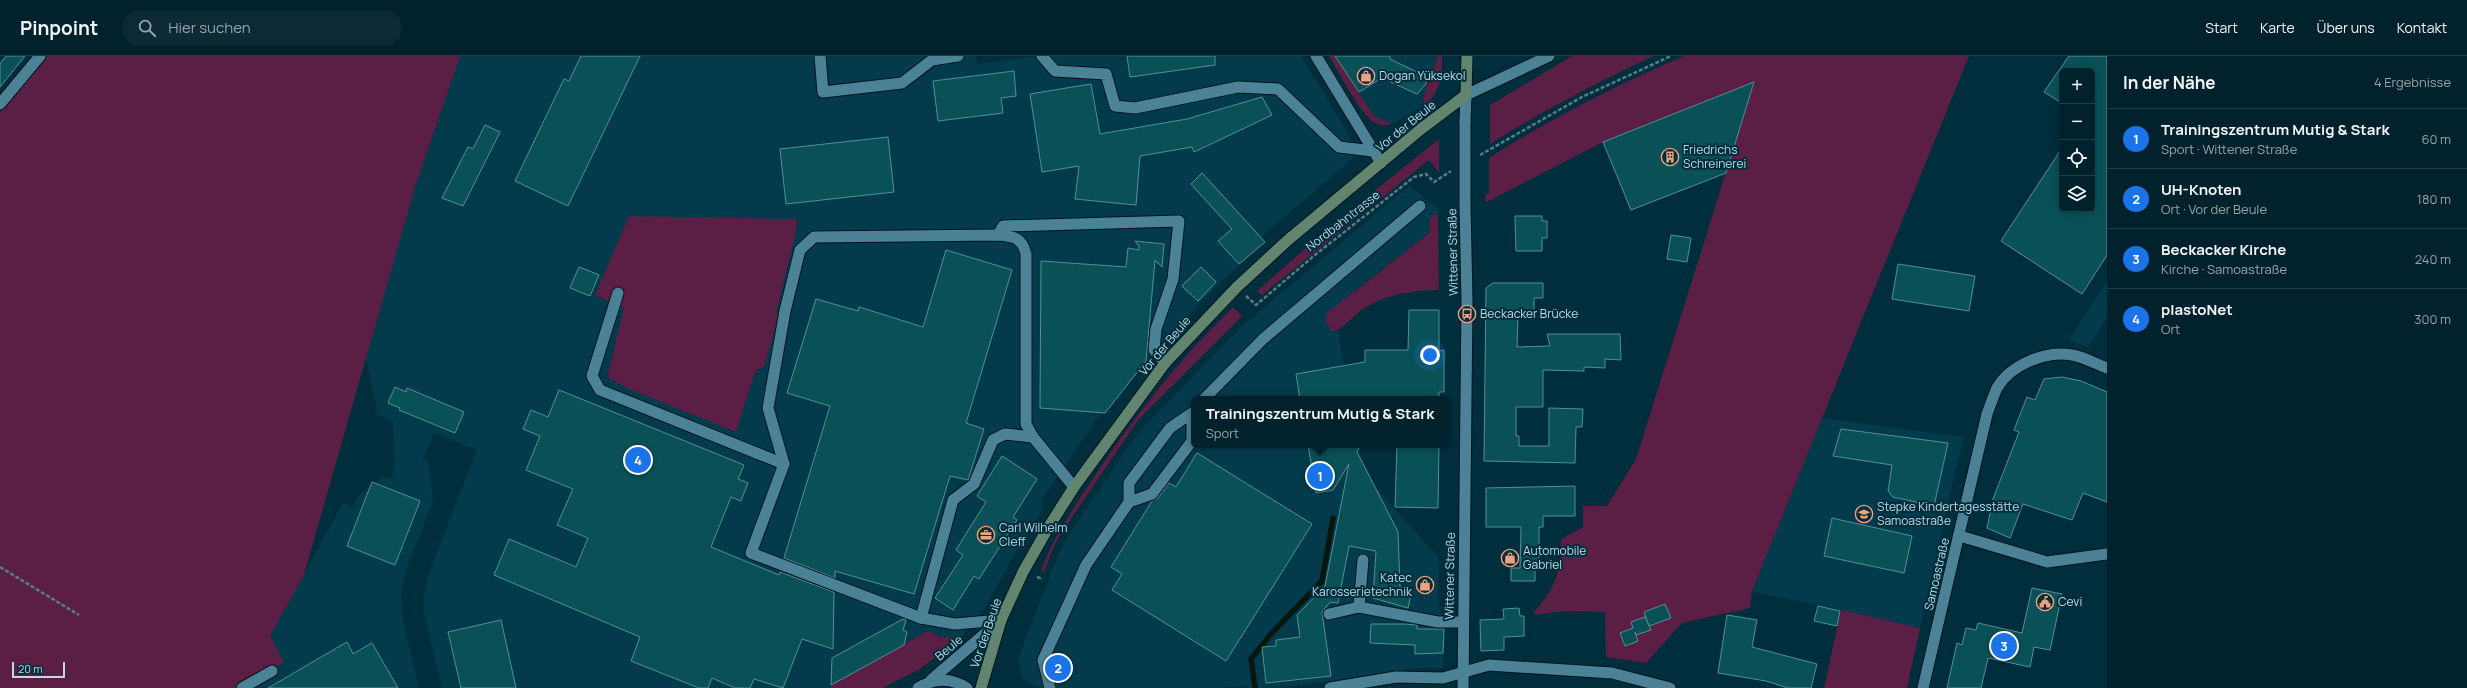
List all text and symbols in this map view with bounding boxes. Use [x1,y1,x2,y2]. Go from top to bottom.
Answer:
search box [122,10,402,46]
text: Pinpoint [20,15,98,41]
icon: search [136,17,158,39]
text: Hier suchen [168,17,251,38]
text: Start [2205,18,2238,37]
text: Karte [2260,18,2295,37]
text: Über uns [2317,18,2375,37]
text: Kontakt [2397,18,2447,37]
shop icon: Dogan Yüksekol [1356,66,1376,86]
place label: Dogan Yüksekol [1379,67,1466,84]
map controls [2059,68,2095,212]
button: + [2059,68,2095,104]
text: In der Nähe [2123,71,2216,94]
text: 4 Ergebnisse [2374,73,2451,91]
street label: Vor der Beule [1372,96,1439,155]
button: − [2059,104,2095,140]
text: Trainingszentrum Mutig & Stark [2161,119,2390,140]
text: 1 [2133,130,2139,148]
text: 60 m [2421,130,2451,148]
button: locate [2059,140,2095,176]
text: Sport · Wittener Straße [2161,140,2297,158]
place label: Friedrichs Schreinerei [1683,141,1746,172]
building icon: Friedrichs Schreinerei [1660,147,1680,167]
button: layers [2059,176,2095,212]
text: UH-Knoten [2161,179,2241,200]
street label: Nordbahntrasse [1302,186,1383,255]
text: 2 [2132,190,2140,208]
text: 180 m [2417,190,2451,208]
text: Ort · Vor der Beule [2161,200,2267,218]
street label: Wittener Straße [1443,208,1462,296]
text: Beckacker Kirche [2161,239,2286,260]
text: 3 [2132,250,2140,268]
text: 240 m [2415,250,2451,268]
text: Kirche · Samoastraße [2161,260,2287,278]
text: plastoNet [2161,299,2233,320]
bus stop icon: Beckacker Brücke [1457,304,1477,324]
place label: Beckacker Brücke [1480,305,1578,322]
text: 4 [2132,310,2140,328]
text: 300 m [2414,310,2451,328]
street label: Vor der Beule [1135,312,1194,379]
text: Ort [2161,320,2180,338]
your location [1420,345,1440,365]
popup [1191,396,1449,448]
text: Trainingszentrum Mutig & Stark [1206,403,1434,424]
text: Sport [1206,424,1239,442]
pin: 4 [625,445,651,475]
pin: 1 [1307,461,1333,491]
place label: Stepke Kindertagesstätte Samoastraße [1877,498,2019,529]
school or university icon: Stepke Kindertagesstätte Samoastraße [1854,504,1874,524]
place label: Carl Wilhelm Cleff [999,519,1068,550]
office icon: Carl Wilhelm Cleff [976,525,996,545]
street label: Wittener Straße [1440,532,1459,620]
street label: Samoastraße [1920,536,1953,612]
place label: Automobile Gabriel [1523,542,1586,573]
shop icon: Automobile Gabriel [1500,548,1520,568]
place label: Katec Karosserietechnik [1312,569,1413,600]
shop icon: Katec Karosserietechnik [1415,575,1435,595]
public building icon: Cevi [2035,592,2055,612]
place label: Cevi [2058,593,2082,610]
street label: Vor der Beule [966,596,1005,670]
street label: Beule [931,631,966,664]
pin: 3 [1991,631,2017,661]
pin: 2 [1045,653,1071,683]
scale bar [12,660,65,679]
text: 20 m [18,661,43,676]

